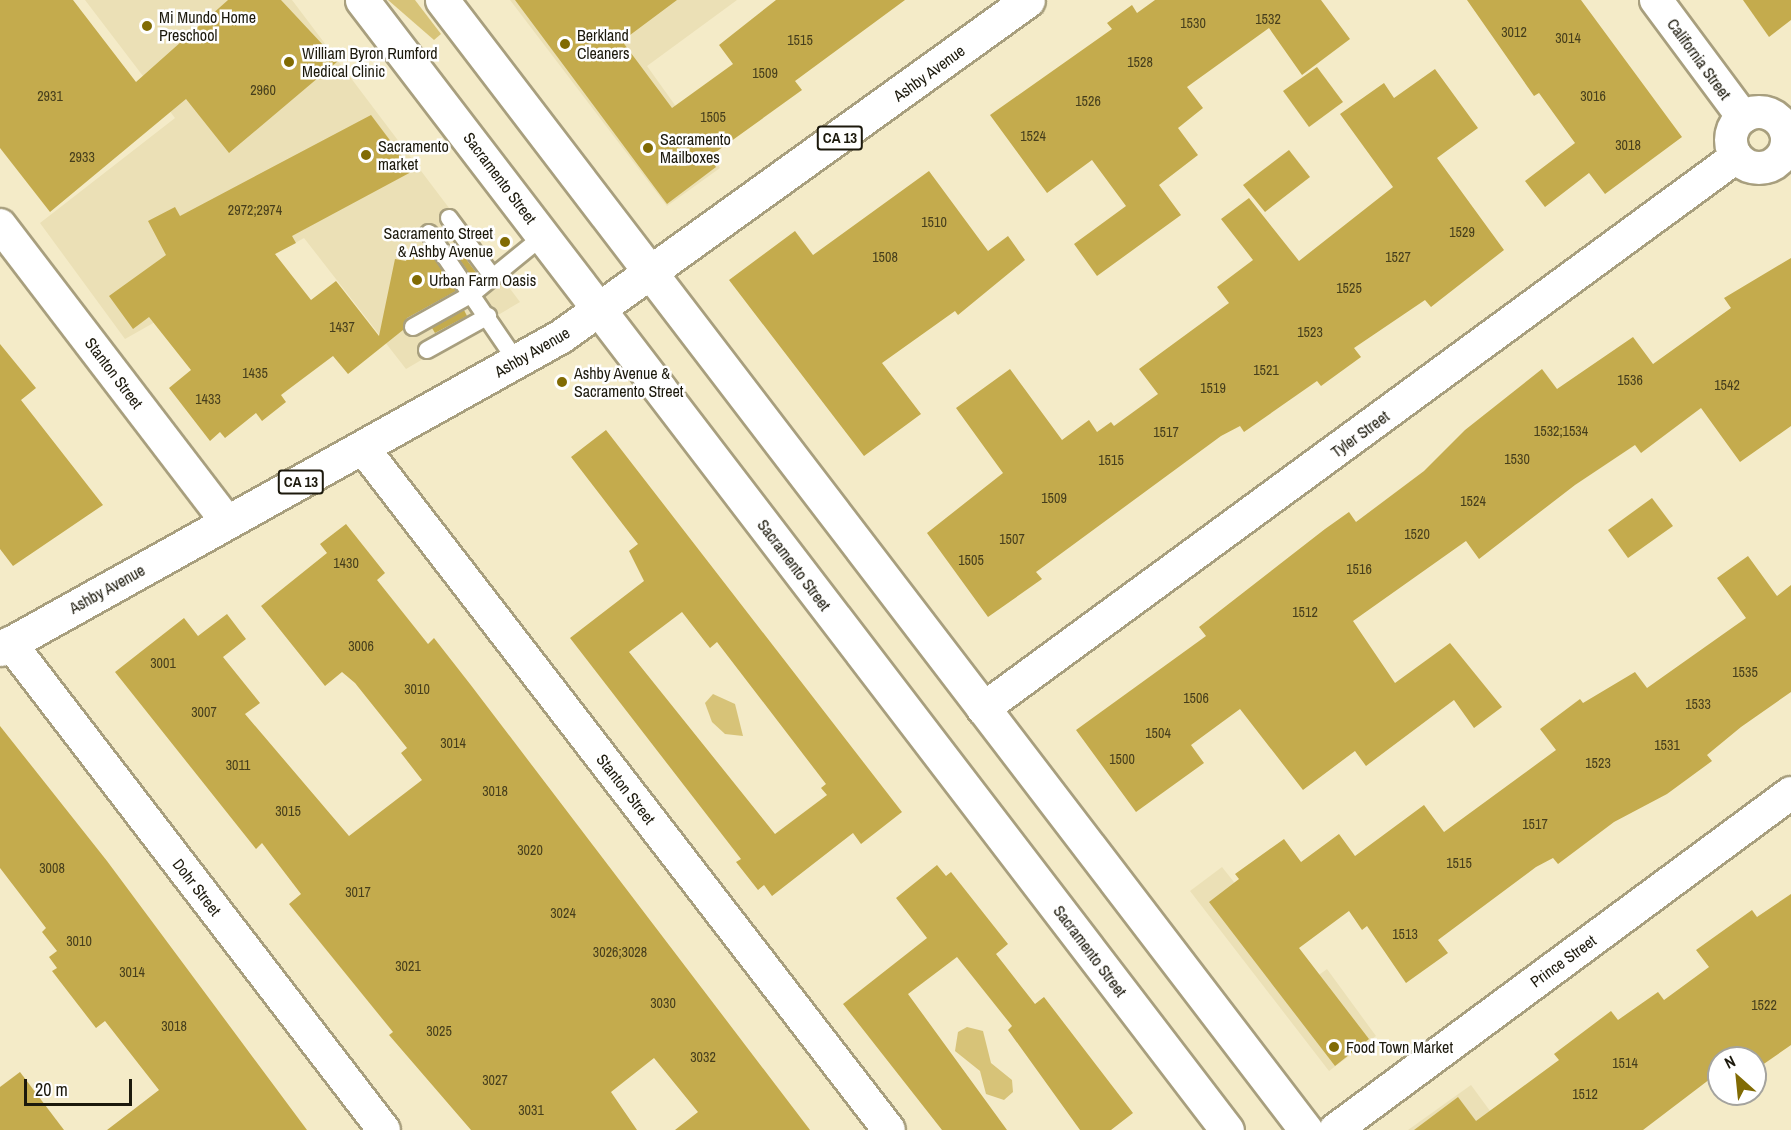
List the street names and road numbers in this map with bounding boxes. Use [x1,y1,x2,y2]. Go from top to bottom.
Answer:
street label: California Street [1663,15,1735,103]
street label: Ashby Avenue [889,40,969,106]
road number: CA 13 [816,126,864,150]
street label: Sacramento Street [459,129,541,227]
street label: Ashby Avenue [491,323,573,381]
street label: Stanton Street [81,334,147,412]
street label: Tyler Street [1327,407,1393,461]
road number: CA 13 [277,470,325,494]
street label: Sacramento Street [753,516,835,614]
street label: Ashby Avenue [65,560,149,618]
street label: Stanton Street [593,750,659,828]
street label: Dohr Street [169,855,225,919]
street label: Sacramento Street [1049,902,1131,1000]
street label: Prince Street [1526,931,1600,991]

